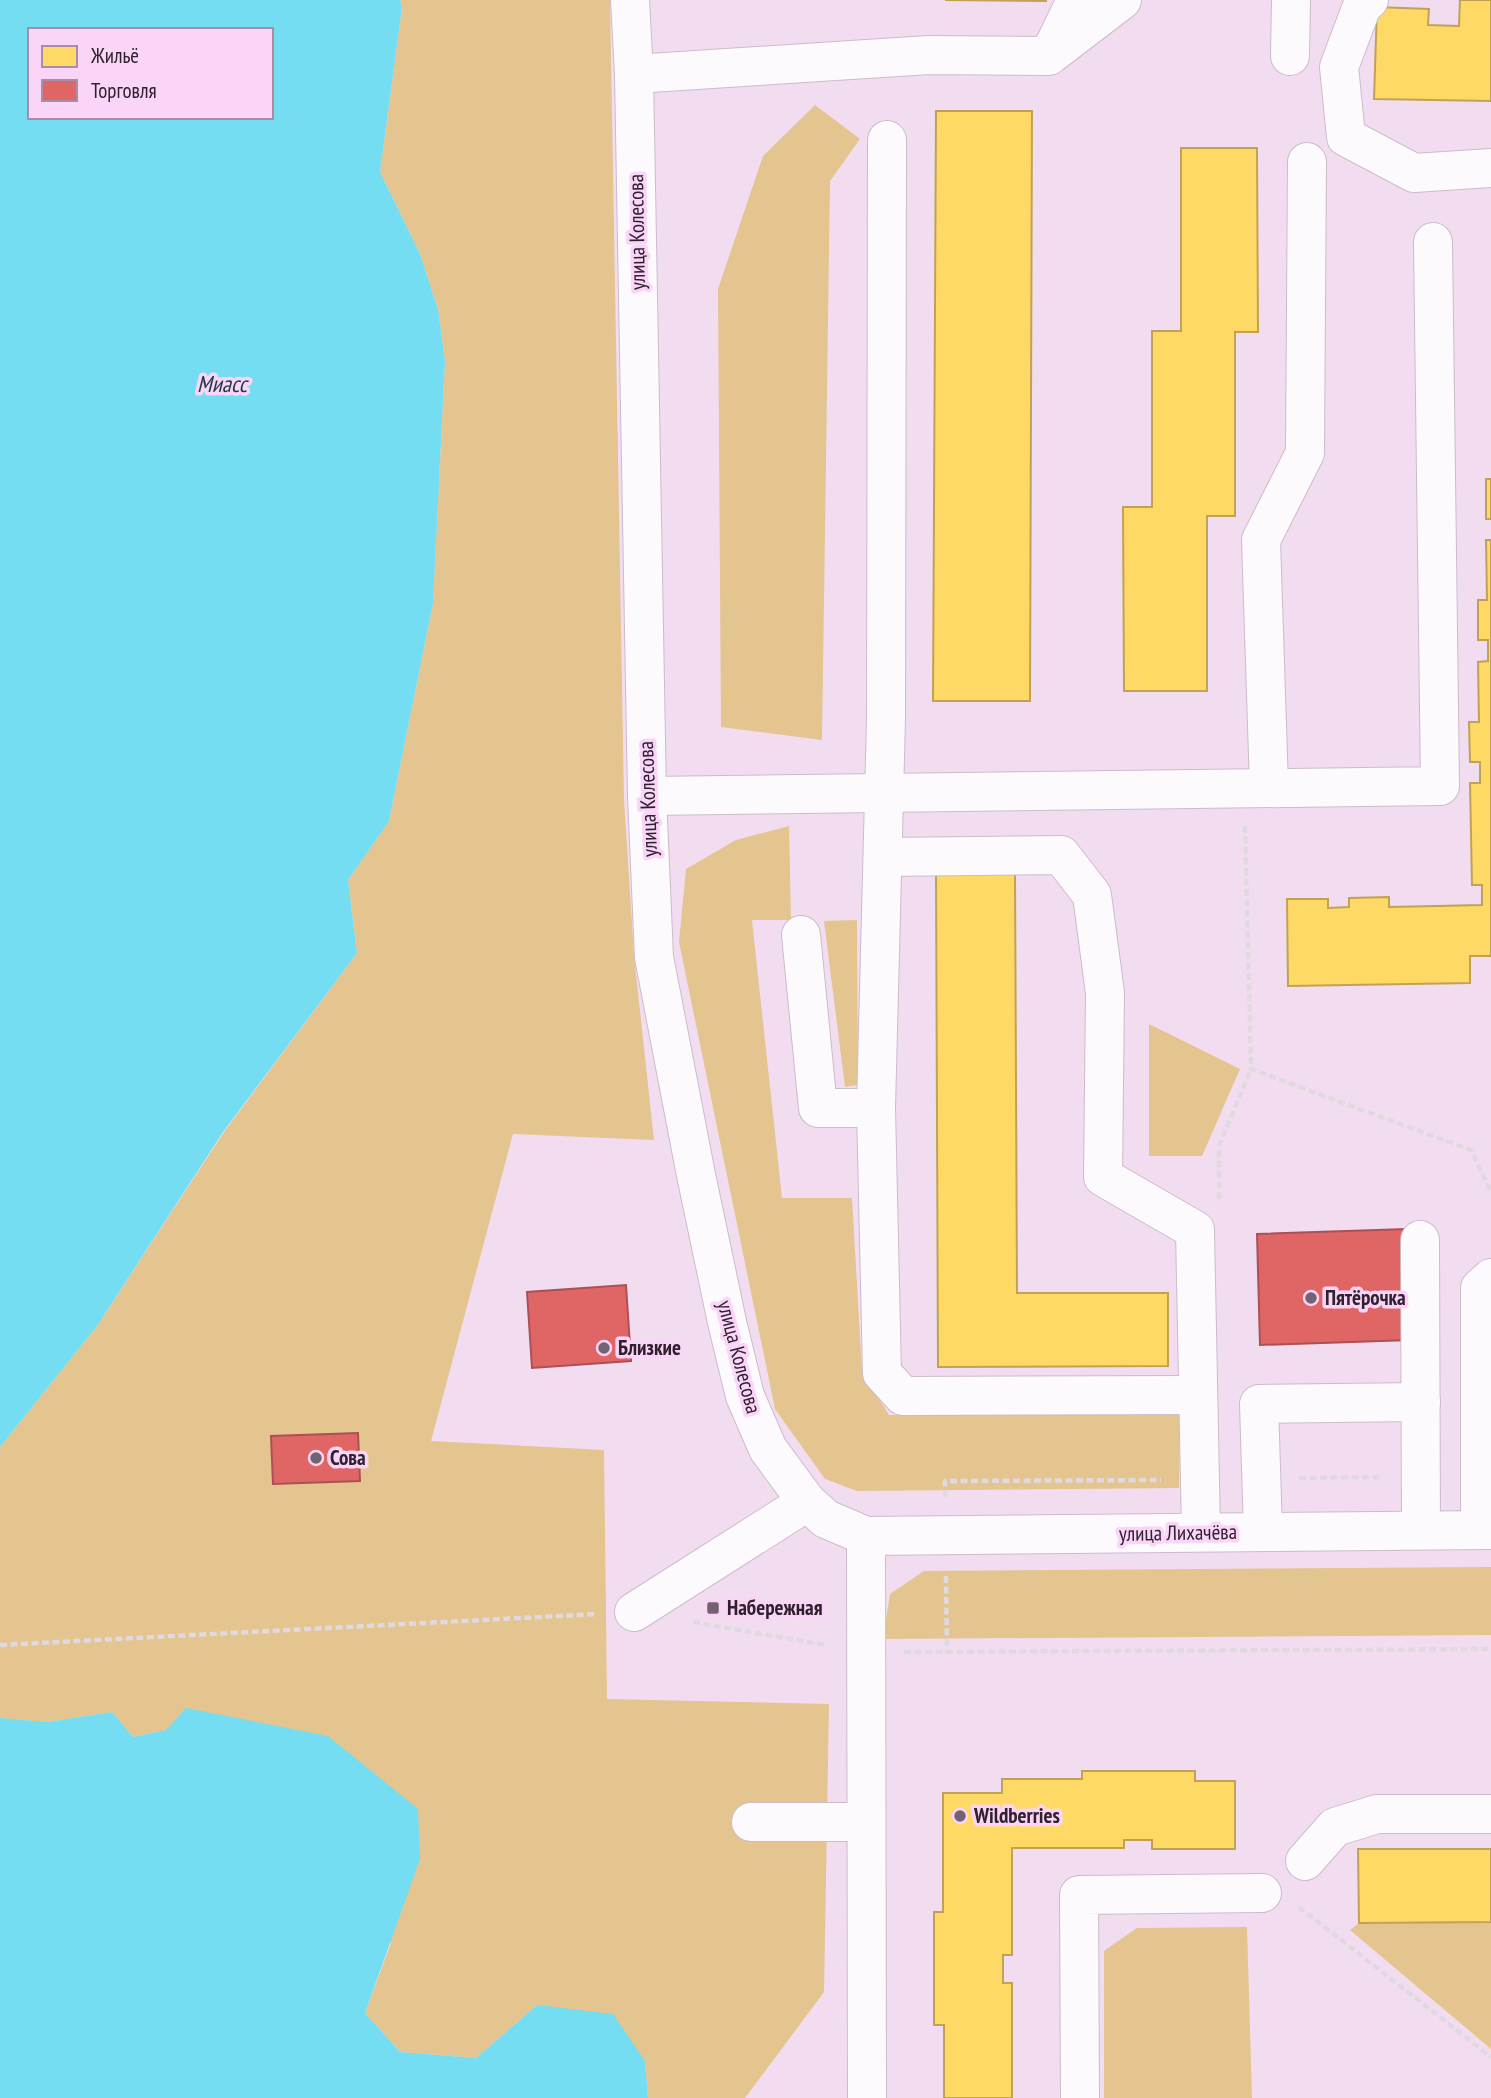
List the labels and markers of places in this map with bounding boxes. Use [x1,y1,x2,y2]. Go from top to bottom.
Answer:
place label: Пятёрочка [1325,1284,1406,1311]
marker: Пятёрочка [1303,1290,1319,1306]
place label: Близкие [618,1334,681,1361]
marker: Близкие [596,1340,612,1356]
place label: Сова [330,1444,366,1471]
marker: Сова [308,1450,324,1466]
place label: Набережная [727,1594,823,1621]
marker: Набережная [705,1600,721,1616]
place label: Wildberries [973,1802,1060,1829]
marker: Wildberries [952,1808,968,1824]

